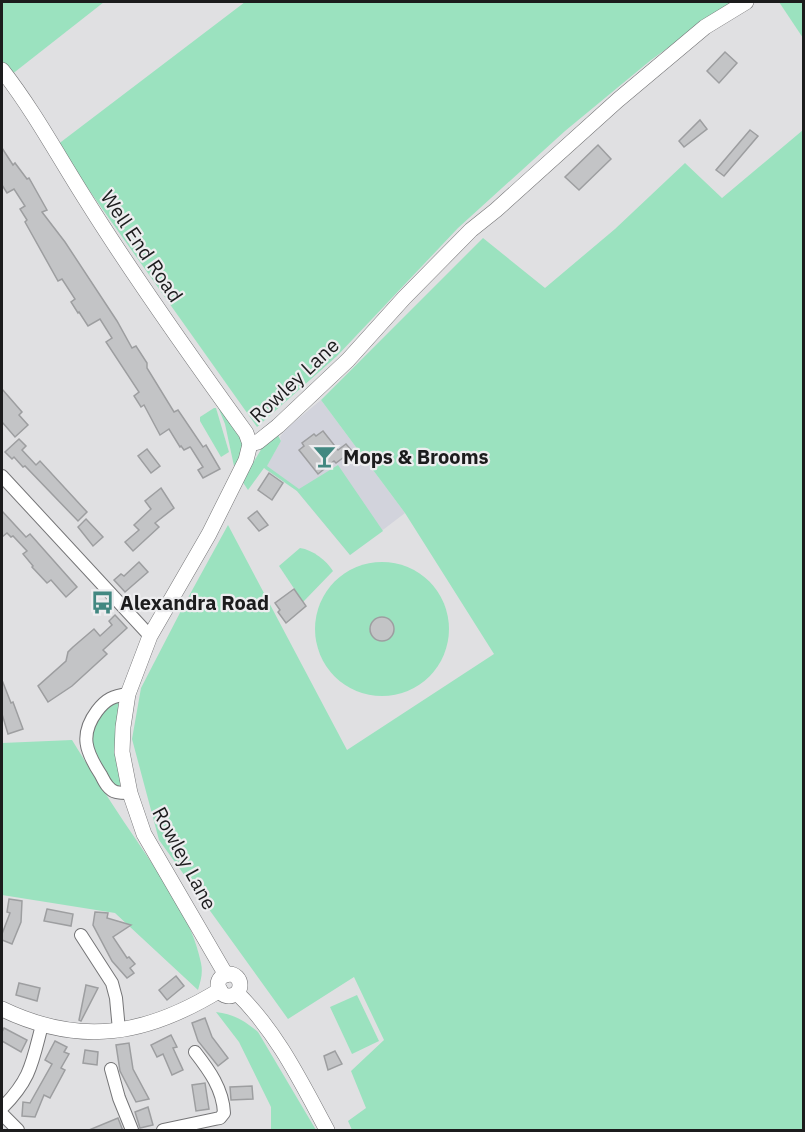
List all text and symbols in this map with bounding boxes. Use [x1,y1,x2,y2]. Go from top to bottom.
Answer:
street label: Well End Road [95,185,189,307]
street label: Rowley Lane [243,332,345,428]
bar icon: Mops & Brooms [312,443,338,469]
place label: Mops & Brooms [343,443,489,470]
bus stop icon: Alexandra Road [89,589,115,615]
place label: Alexandra Road [120,589,269,616]
street label: Rowley Lane [147,802,223,914]

